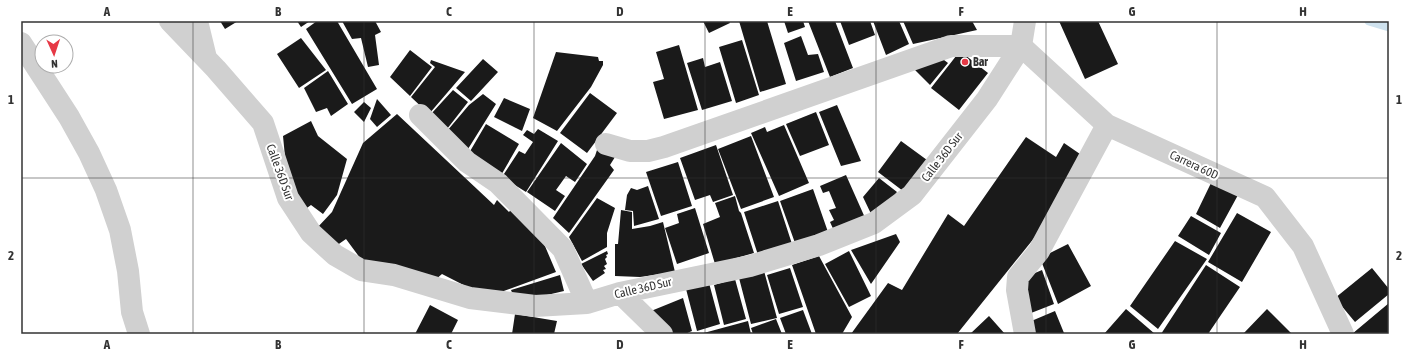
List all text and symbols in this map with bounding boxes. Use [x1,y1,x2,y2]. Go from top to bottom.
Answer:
text: A [103,4,111,19]
text: B [275,4,282,19]
text: C [446,4,452,19]
text: D [616,4,624,19]
text: E [787,4,793,19]
text: F [958,4,964,19]
text: G [1129,4,1136,19]
text: H [1299,4,1307,19]
north arrow [34,34,74,74]
place label: Bar [973,55,988,69]
marker: Bar [960,57,970,67]
text: N [51,58,58,70]
text: 1 [8,92,14,107]
text: 1 [1396,92,1402,107]
street label: Calle 36D Sur [919,129,966,184]
street label: Calle 36D Sur [263,142,297,202]
street label: Carrera 60D [1167,148,1221,182]
text: 2 [8,248,14,263]
text: 2 [1396,248,1402,263]
street label: Calle 36D Sur [613,275,673,301]
text: A [103,337,111,352]
text: B [275,337,282,352]
text: C [446,337,452,352]
text: D [616,337,624,352]
text: E [787,337,793,352]
text: F [958,337,964,352]
text: G [1129,337,1136,352]
text: H [1299,337,1307,352]

